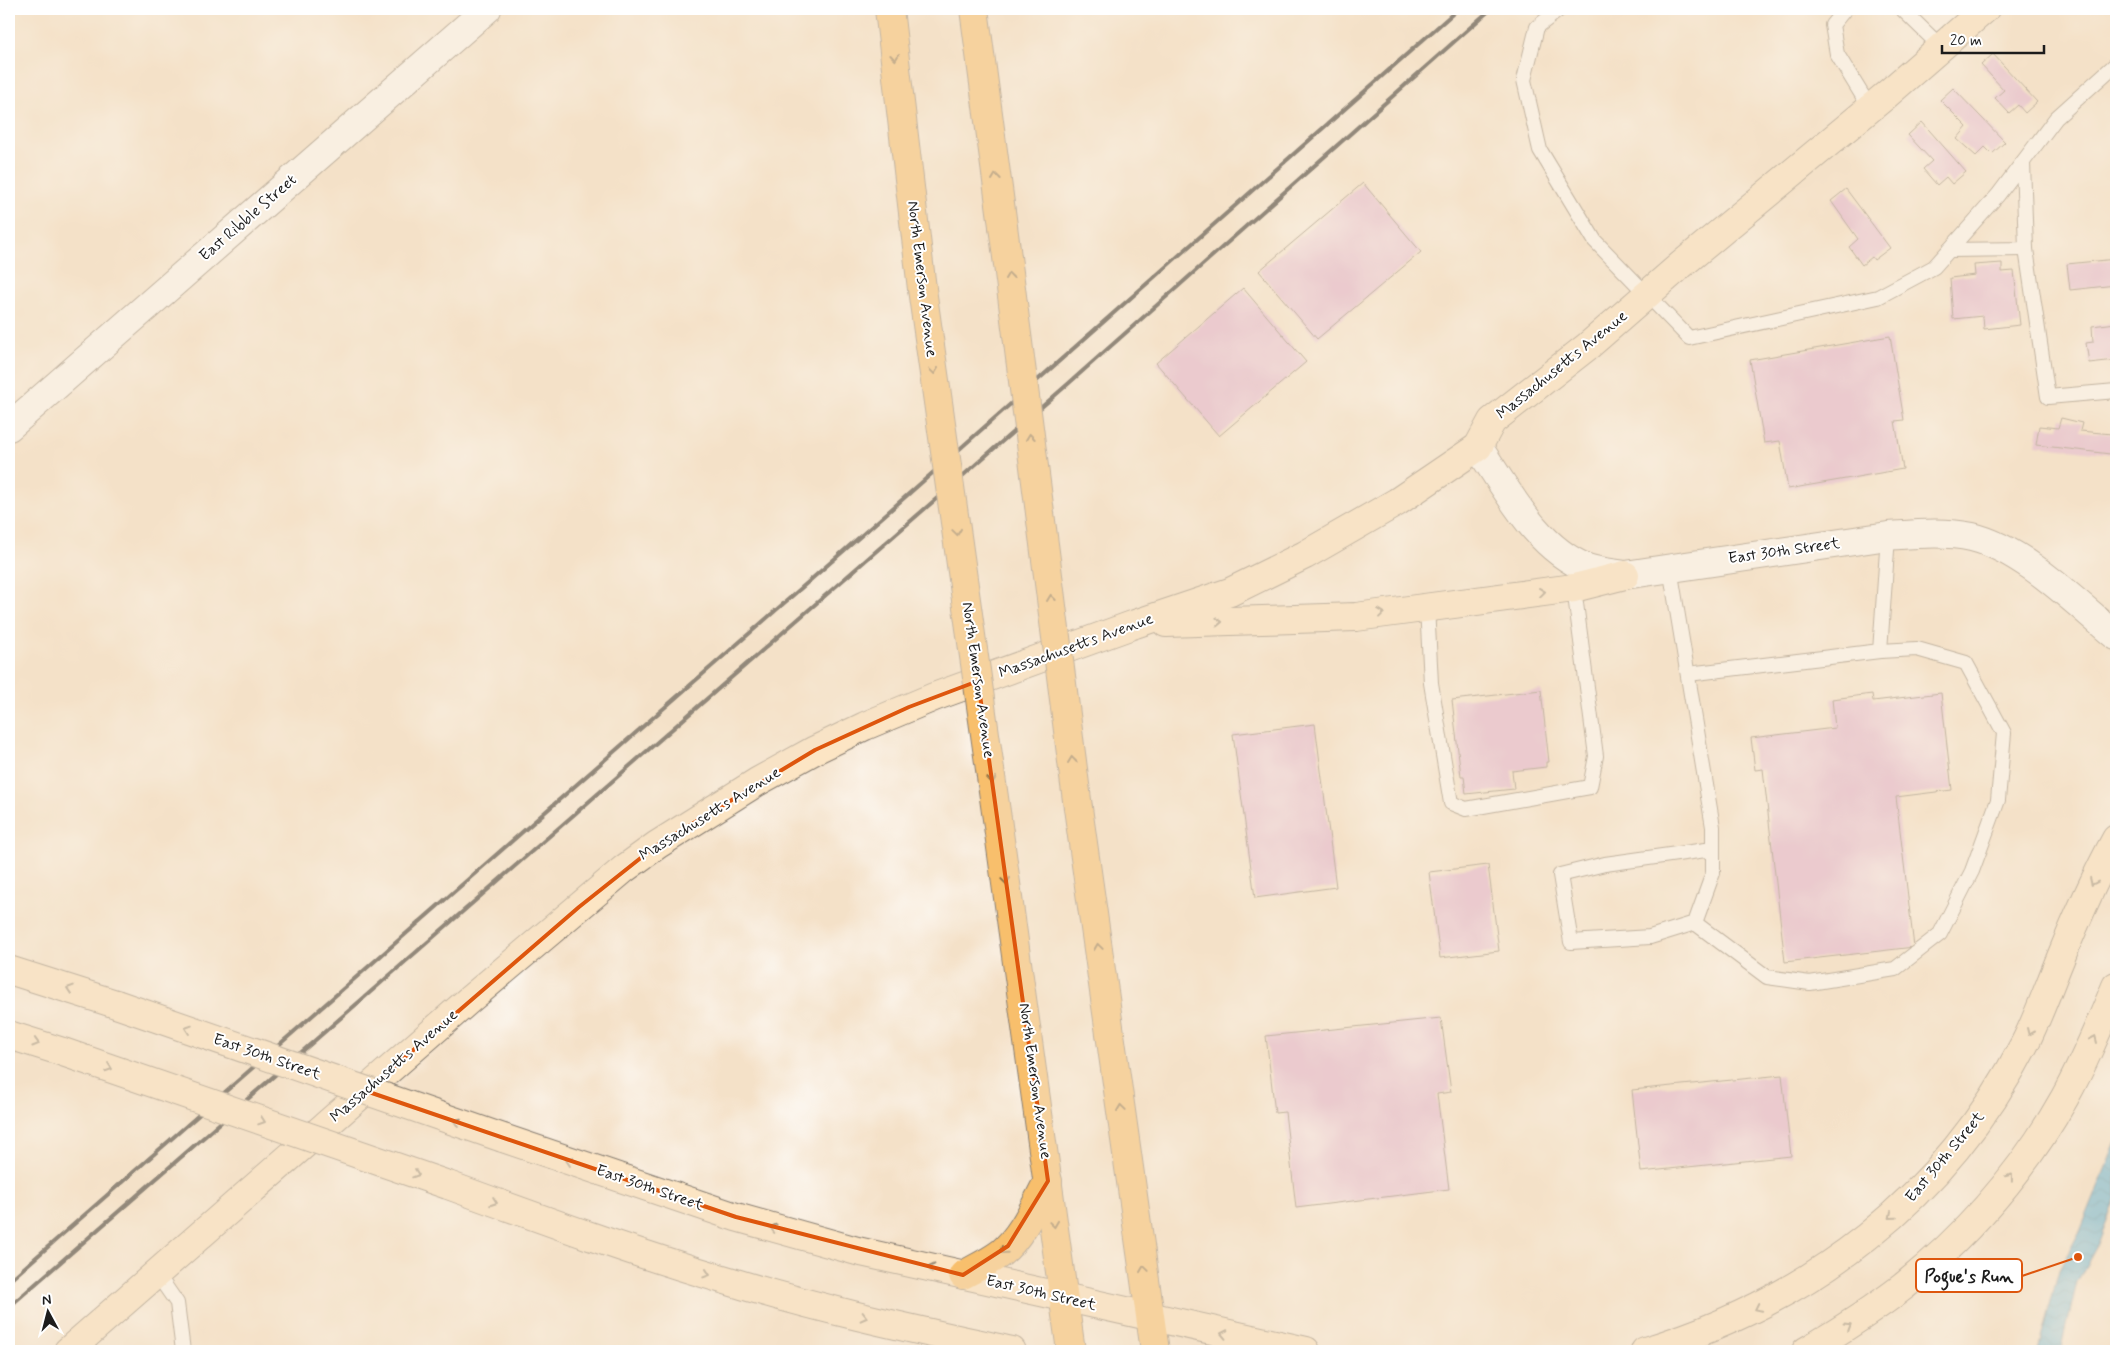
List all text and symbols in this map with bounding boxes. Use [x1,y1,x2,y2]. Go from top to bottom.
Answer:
scale bar [1942,22,2045,54]
text: 20 m [1950,31,1982,51]
one-way arrow [889,53,900,61]
street label: East Ribble Street [195,170,301,266]
one-way arrow [991,173,1002,181]
street label: North Emerson Avenue [902,200,942,358]
one-way arrow [1004,272,1015,280]
street label: Massachusetts Avenue [1492,305,1632,424]
one-way arrow [928,368,939,376]
one-way arrow [1025,433,1036,441]
one-way arrow [951,529,962,537]
street label: East 30th Street [1727,533,1842,569]
one-way arrow [1538,587,1546,598]
one-way arrow [1046,594,1057,602]
street label: North Emerson Avenue [957,601,999,759]
street label: Massachusetts Avenue [996,608,1156,684]
one-way arrow [1377,608,1385,619]
one-way arrow [1215,617,1223,627]
one-way arrow [1067,755,1078,763]
street label: Massachusetts Avenue [635,762,785,866]
one-way arrow [986,776,997,784]
one-way arrow [1001,877,1011,886]
one-way arrow [2089,877,2099,886]
one-way arrow [1093,943,1104,951]
one-way arrow [66,985,74,995]
street label: North Emerson Avenue [1014,1002,1056,1160]
street label: Massachusetts Avenue [326,1004,463,1127]
one-way arrow [184,1025,192,1035]
one-way arrow [2026,1027,2036,1036]
street label: East 30th Street [210,1029,324,1085]
one-way arrow [2087,1035,2098,1044]
one-way arrow [31,1038,39,1048]
one-way arrow [104,1062,113,1072]
one-way arrow [1116,1104,1127,1112]
street label: East 30th Street [1901,1107,1990,1207]
one-way arrow [258,1115,266,1125]
one-way arrow [453,1118,462,1128]
one-way arrow [566,1157,574,1167]
street label: East 30th Street [593,1160,707,1216]
one-way arrow [411,1168,420,1178]
one-way arrow [2004,1174,2013,1183]
one-way arrow [489,1196,498,1206]
one-way arrow [1888,1211,1897,1220]
one-way arrow [1048,1220,1059,1228]
one-way arrow [769,1223,778,1234]
one-way arrow [1000,1245,1009,1253]
callout: Pogue's Run [1916,1259,2022,1292]
one-way arrow [926,1263,935,1274]
one-way arrow [1139,1265,1150,1273]
text: Pogue's Run [1925,1265,2014,1291]
one-way arrow [702,1268,711,1278]
street label: East 30th Street [984,1270,1099,1316]
north arrow [22,1288,72,1338]
text: N [41,1291,52,1310]
one-way arrow [1754,1301,1763,1312]
one-way arrow [859,1311,868,1322]
one-way arrow [1842,1322,1851,1332]
one-way arrow [1220,1329,1229,1340]

